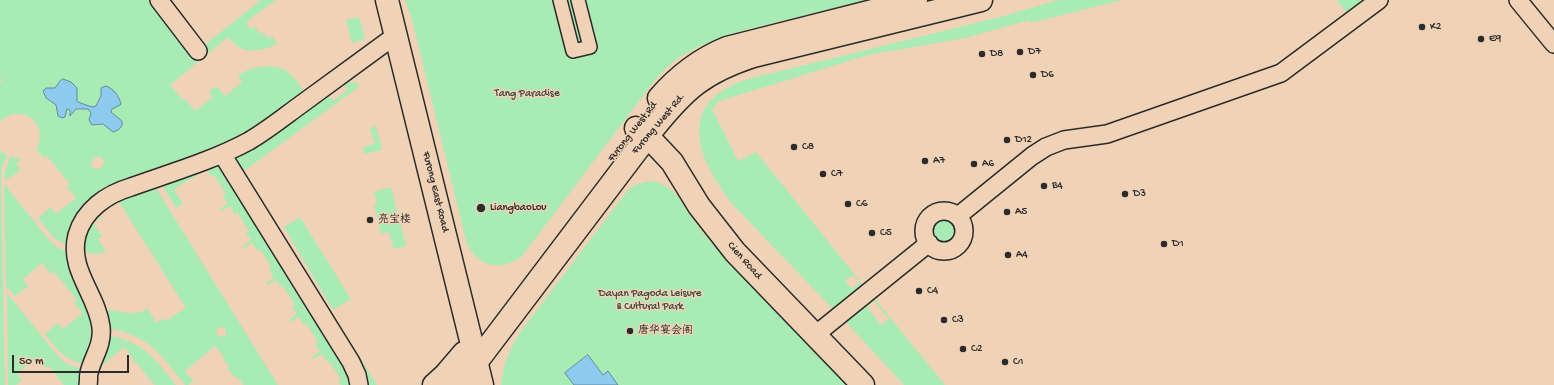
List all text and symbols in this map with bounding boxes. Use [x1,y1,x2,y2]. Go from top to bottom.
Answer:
place label: K2 [1430,20,1441,34]
marker: K2 [1417,22,1427,32]
place label: E9 [1489,32,1501,46]
marker: E9 [1476,34,1486,44]
place label: D7 [1028,45,1041,59]
place label: D8 [990,47,1003,61]
marker: D7 [1015,47,1025,57]
marker: D8 [977,49,987,59]
place label: D6 [1041,68,1054,82]
marker: D6 [1028,70,1038,80]
park label: Tang Paradise [494,87,560,101]
street label: Furong West Rd. [629,91,689,157]
street label: Furong West Rd [605,99,661,165]
place label: D12 [1015,133,1032,147]
marker: D12 [1002,135,1012,145]
place label: C8 [802,140,814,154]
marker: C8 [789,142,799,152]
street label: Furong East Road [419,150,451,234]
place label: A7 [933,154,945,168]
marker: A7 [920,156,930,166]
place label: A6 [982,157,994,171]
marker: A6 [969,159,979,169]
place label: C7 [831,167,843,181]
marker: C7 [818,169,828,179]
place label: B4 [1052,179,1063,193]
marker: B4 [1039,181,1049,191]
place label: D3 [1133,187,1146,201]
marker: D3 [1120,189,1130,199]
place label: C6 [856,197,868,211]
marker: C6 [843,199,853,209]
place label: LiangbaoLou [490,201,547,215]
marker: LiangbaoLou [475,202,487,214]
place label: A5 [1015,205,1027,219]
marker: A5 [1002,207,1012,217]
place label: 亮宝楼 [378,213,411,227]
marker: 亮宝楼 [365,215,375,225]
place label: C5 [880,226,892,240]
marker: C5 [867,228,877,238]
place label: D1 [1172,237,1184,251]
marker: D1 [1159,239,1169,249]
street label: Cien Road [724,240,764,282]
place label: A4 [1016,248,1028,262]
marker: A4 [1003,250,1013,260]
place label: C4 [927,284,938,298]
marker: C4 [914,286,924,296]
park label: Dayan Pagoda Leisure & Cultural Park [599,287,701,313]
place label: C3 [952,313,964,327]
marker: C3 [939,315,949,325]
place label: 唐华宴会阁 [638,324,693,338]
marker: 唐华宴会阁 [625,326,635,336]
place label: C2 [971,342,982,356]
marker: C2 [958,344,968,354]
scale bar [14,347,131,373]
text: 50 m [19,355,44,369]
place label: C1 [1013,355,1023,369]
marker: C1 [1000,357,1010,367]

